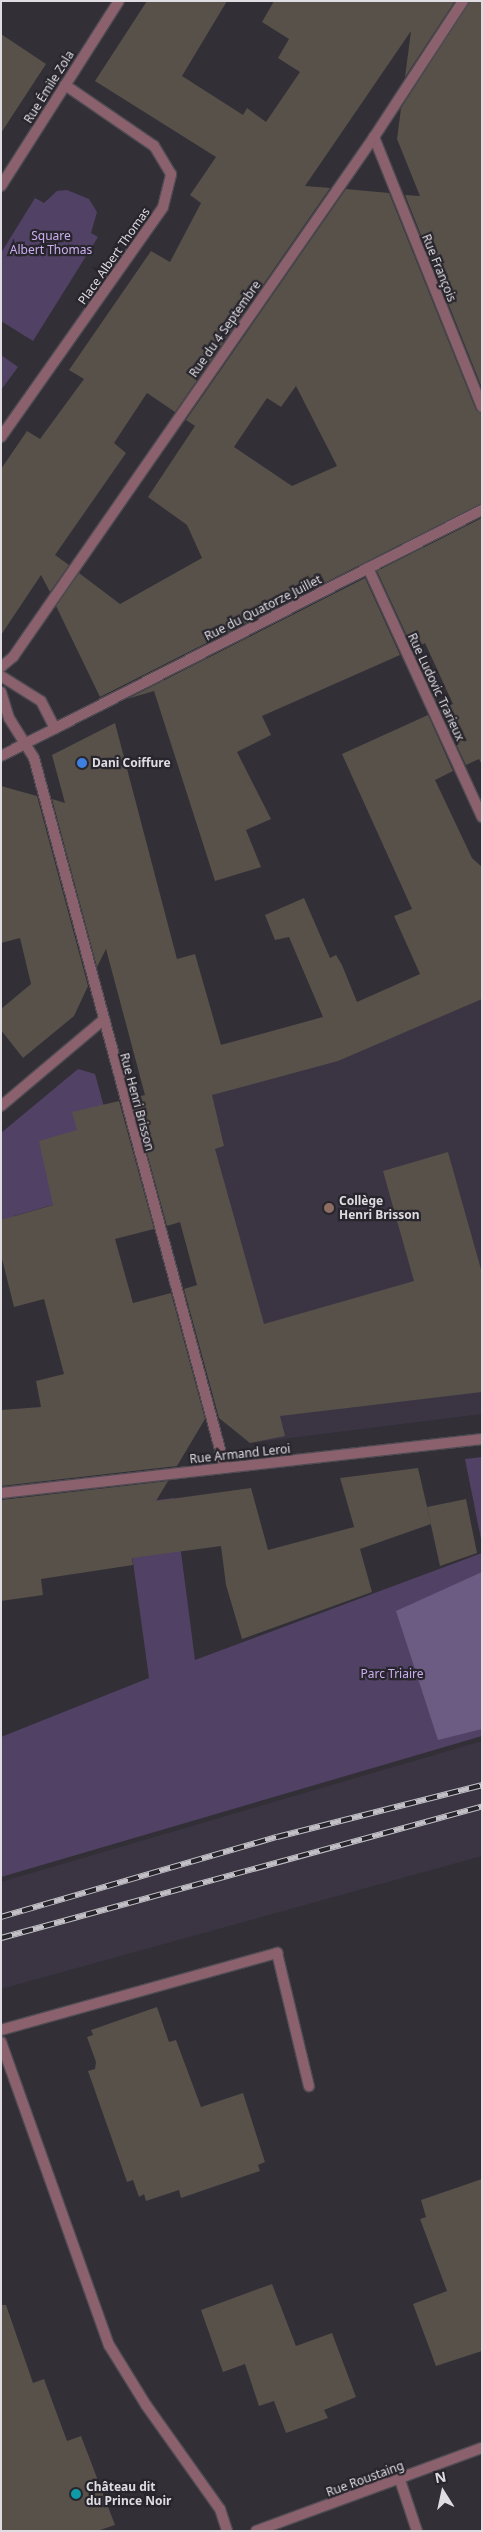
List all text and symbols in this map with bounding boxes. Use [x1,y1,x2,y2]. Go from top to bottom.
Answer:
street label: Rue Émile Zola [21,48,77,126]
street label: Place Albert Thomas [75,205,153,307]
park label: Square Albert Thomas [10,229,92,257]
street label: Rue François [419,232,459,304]
street label: Rue du 4 Septembre [186,278,264,380]
street label: Rue du Quatorze Juillet [202,572,324,644]
street label: Rue Ludovic Trarieux [405,631,467,743]
place label: Dani Coiffure [92,756,171,770]
marker: Dani Coiffure [76,757,88,769]
street label: Rue Henri Brisson [117,1051,157,1153]
place label: Collège Henri Brisson [339,1194,419,1222]
marker: Collège Henri Brisson [323,1202,335,1214]
street label: Rue Armand Leroi [189,1442,291,1466]
park label: Parc Triaire [360,1667,424,1681]
street label: Rue Roustaing [324,2458,406,2500]
text: N [433,2466,448,2487]
north arrow [418,2467,468,2517]
place label: Château dit du Prince Noir [86,2480,171,2508]
marker: Château dit du Prince Noir [70,2488,82,2500]

